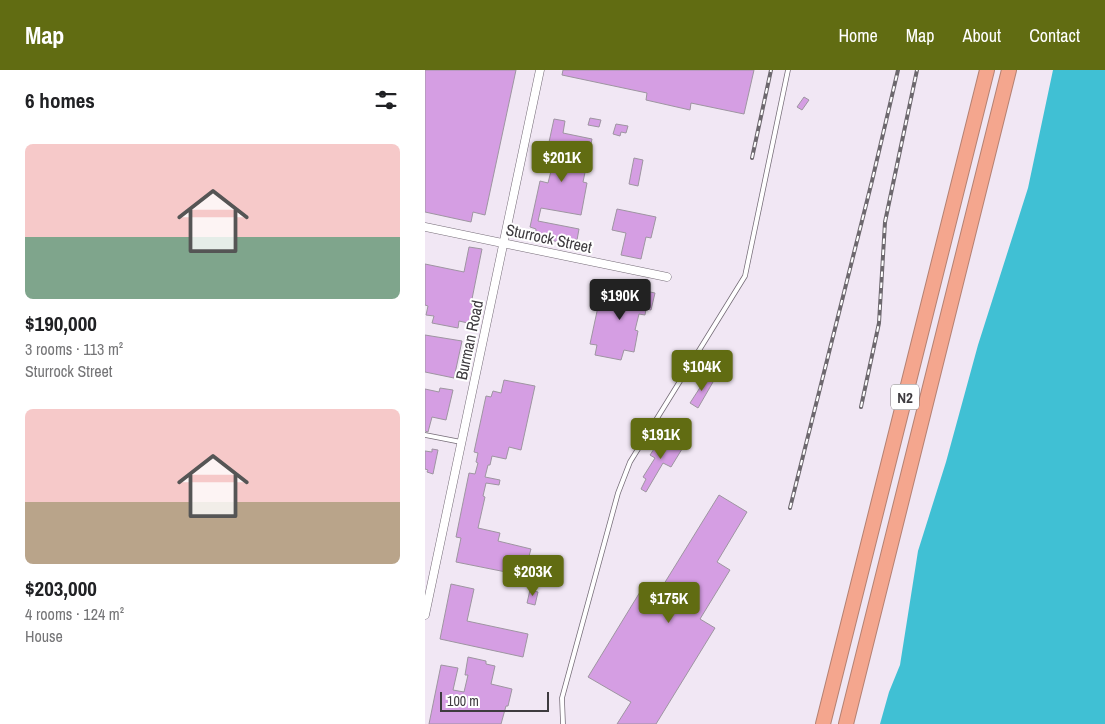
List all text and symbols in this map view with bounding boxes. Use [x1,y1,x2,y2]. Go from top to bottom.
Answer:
text: Map [25,19,64,51]
text: Home [838,23,878,48]
text: Map [906,23,935,48]
text: About [963,23,1001,48]
text: Contact [1029,23,1080,48]
text: 6 homes [25,86,95,115]
icon: filters [372,86,400,114]
pin: $201K [527,140,597,183]
text: $201K [543,146,581,168]
icon: home [168,176,258,266]
street label: Sturrock Street [504,218,594,258]
pin: $190K [585,278,655,321]
text: $190K [601,284,639,306]
street label: Burman Road [450,298,488,382]
text: $190,000 [25,309,97,338]
text: 3 rooms · 113 m² [25,338,123,360]
pin: $104K [667,350,737,392]
text: $104K [683,355,721,377]
text: Sturrock Street [25,360,113,382]
road number: N2 [891,384,919,410]
pin: $191K [626,418,696,460]
text: $191K [642,423,680,445]
icon: home [168,441,258,531]
pin: $203K [498,554,568,597]
text: $203K [514,560,552,582]
text: $203,000 [25,574,97,603]
pin: $175K [634,582,704,624]
text: $175K [650,587,688,609]
text: 4 rooms · 124 m² [25,603,124,625]
text: House [25,625,63,647]
scale bar [440,689,549,712]
text: 100 m [447,692,479,710]

